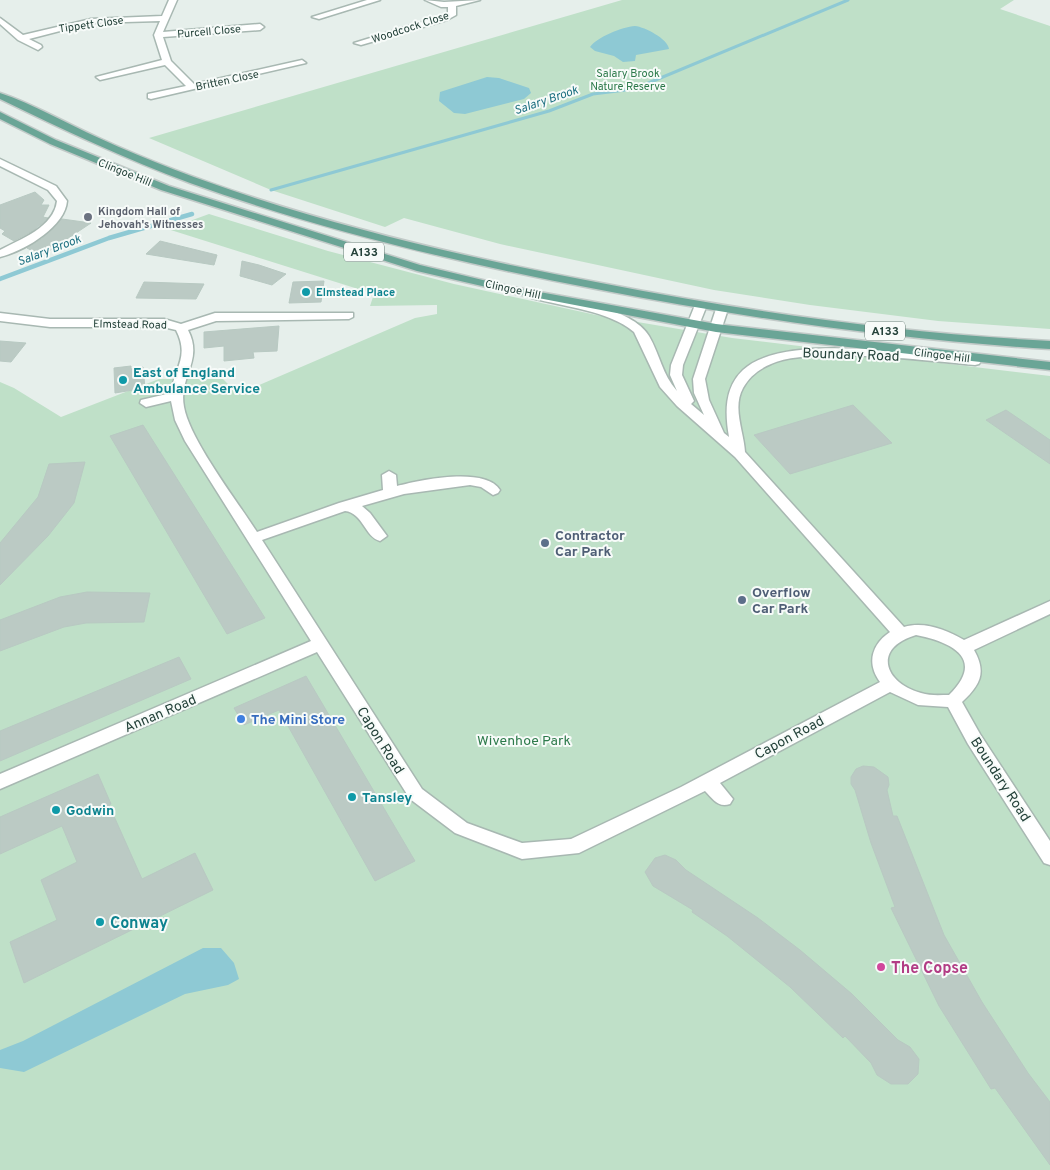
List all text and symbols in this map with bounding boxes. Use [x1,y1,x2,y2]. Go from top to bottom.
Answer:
street label: Woodcock Close [370,9,451,47]
street label: Tippett Close [58,14,125,36]
street label: Purcell Close [177,22,242,42]
street label: Britten Close [194,67,260,94]
park label: Salary Brook Nature Reserve [590,67,666,94]
water label: Salary Brook [512,82,581,119]
street label: Clingoe Hill [96,156,153,190]
place label: Kingdom Hall of Jehovah's Witnesses [98,205,203,232]
marker: Kingdom Hall of Jehovah's Witnesses [82,211,94,223]
water label: Salary Brook [15,231,84,270]
road number: A133 [344,242,384,262]
street label: Clingoe Hill [484,277,542,303]
marker: Elmstead Place [300,286,312,298]
place label: Elmstead Place [316,286,395,300]
street label: Elmstead Road [93,317,167,333]
road number: A133 [865,322,905,341]
street label: Boundary Road [802,345,900,366]
street label: Clingoe Hill [913,346,971,366]
place label: East of England Ambulance Service [133,365,260,398]
marker: East of England Ambulance Service [117,374,129,386]
place label: Contractor Car Park [555,528,625,561]
marker: Contractor Car Park [539,537,551,549]
place label: Overflow Car Park [752,585,811,618]
marker: Overflow Car Park [736,594,748,606]
street label: Annan Road [122,692,199,737]
street label: Capon Road [352,704,407,778]
place label: The Mini Store [251,712,345,729]
marker: The Mini Store [235,713,247,725]
street label: Capon Road [752,713,827,764]
park label: Wivenhoe Park [477,733,571,750]
street label: Boundary Road [966,734,1033,825]
place label: Tansley [362,790,412,807]
marker: Tansley [346,791,358,803]
place label: Godwin [66,803,114,820]
marker: Godwin [50,804,62,816]
place label: Conway [110,914,168,934]
marker: Conway [94,916,106,928]
place label: The Copse [891,959,968,979]
marker: The Copse [875,961,887,973]

